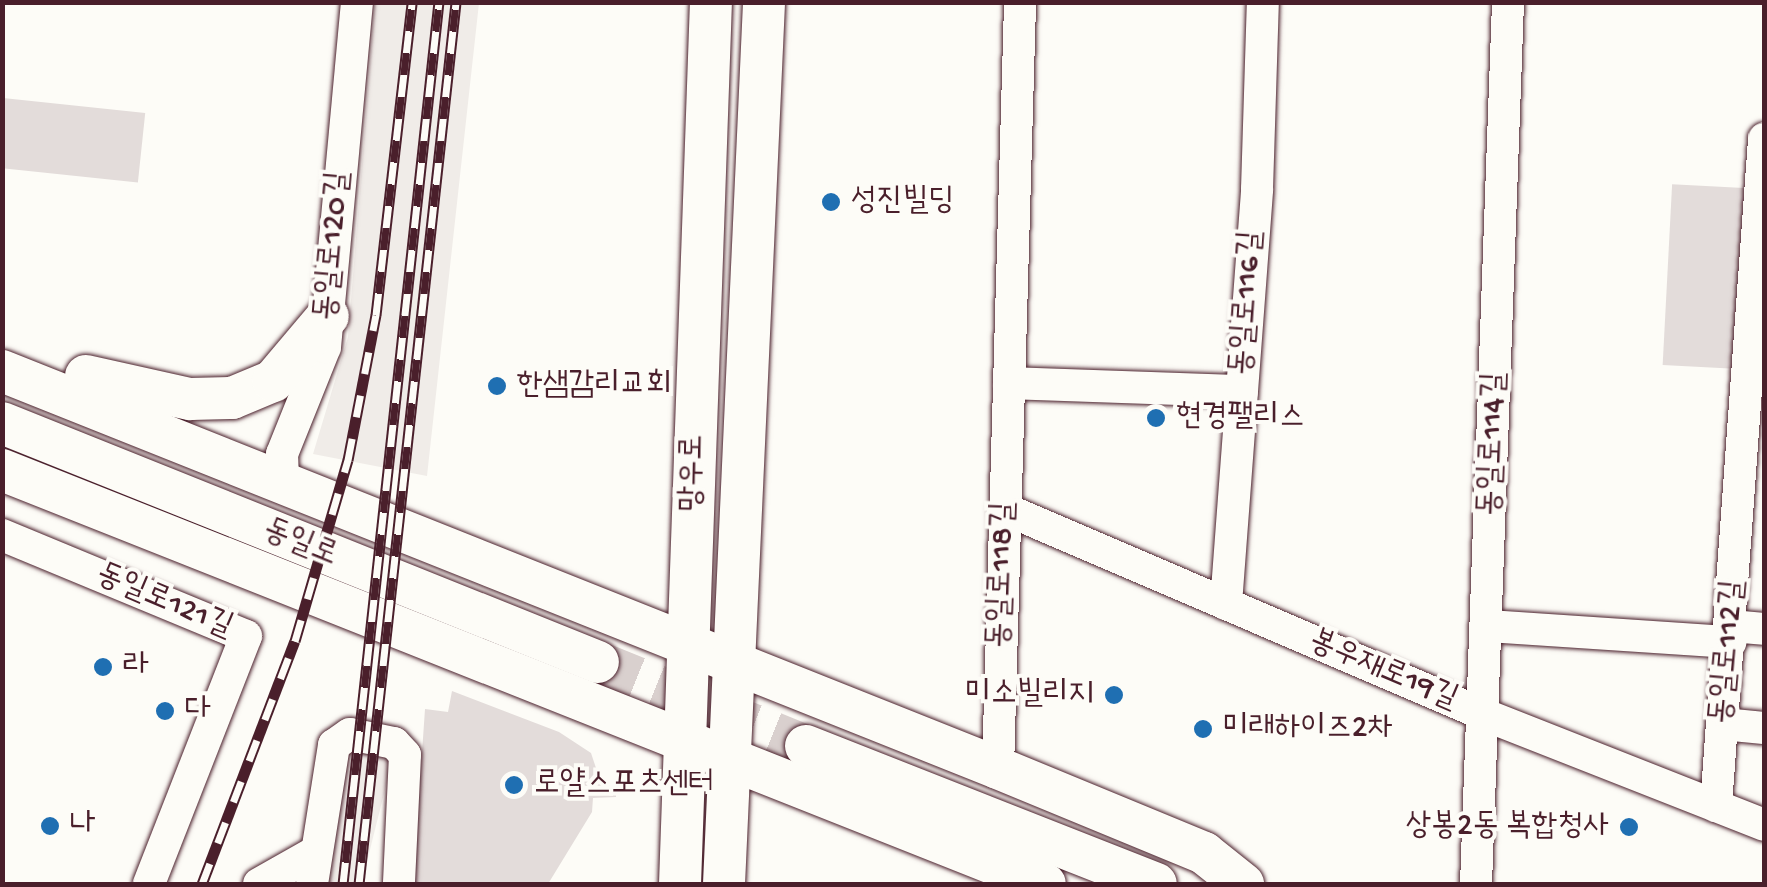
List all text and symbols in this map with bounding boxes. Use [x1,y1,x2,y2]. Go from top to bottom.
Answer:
street label: 동일로120길 [308,170,360,322]
place label: 성진빌딩 [851,183,954,221]
marker: 성진빌딩 [820,191,842,213]
street label: 동일로116길 [1224,229,1272,377]
place label: 한샘감리교회 [517,367,672,405]
street label: 동일로114길 [1472,371,1516,517]
marker: 한샘감리교회 [486,375,508,397]
place label: 현경팰리스 [1176,399,1305,437]
marker: 현경팰리스 [1145,407,1167,429]
street label: 망우로 [674,434,714,512]
street label: 동일로118길 [981,501,1025,649]
street label: 동일로 [257,512,343,576]
street label: 동일로121길 [90,556,238,648]
street label: 동일로112길 [1704,578,1754,726]
street label: 봉우재로19길 [1303,623,1463,719]
place label: 라 [123,648,149,686]
marker: 라 [92,656,114,678]
place label: 미소빌리지 [965,676,1094,714]
marker: 미소빌리지 [1103,684,1125,706]
place label: 다 [185,692,211,730]
marker: 다 [154,700,176,722]
place label: 미래하이즈2차 [1223,710,1393,748]
marker: 미래하이즈2차 [1192,718,1214,740]
place label: 로얄스포츠센터 [534,766,714,804]
marker: 로얄스포츠센터 [503,774,525,796]
place label: 나 [70,807,96,845]
place label: 상봉2동 복합청사 [1405,808,1609,846]
marker: 나 [39,815,61,837]
marker: 상봉2동 복합청사 [1618,816,1640,838]

